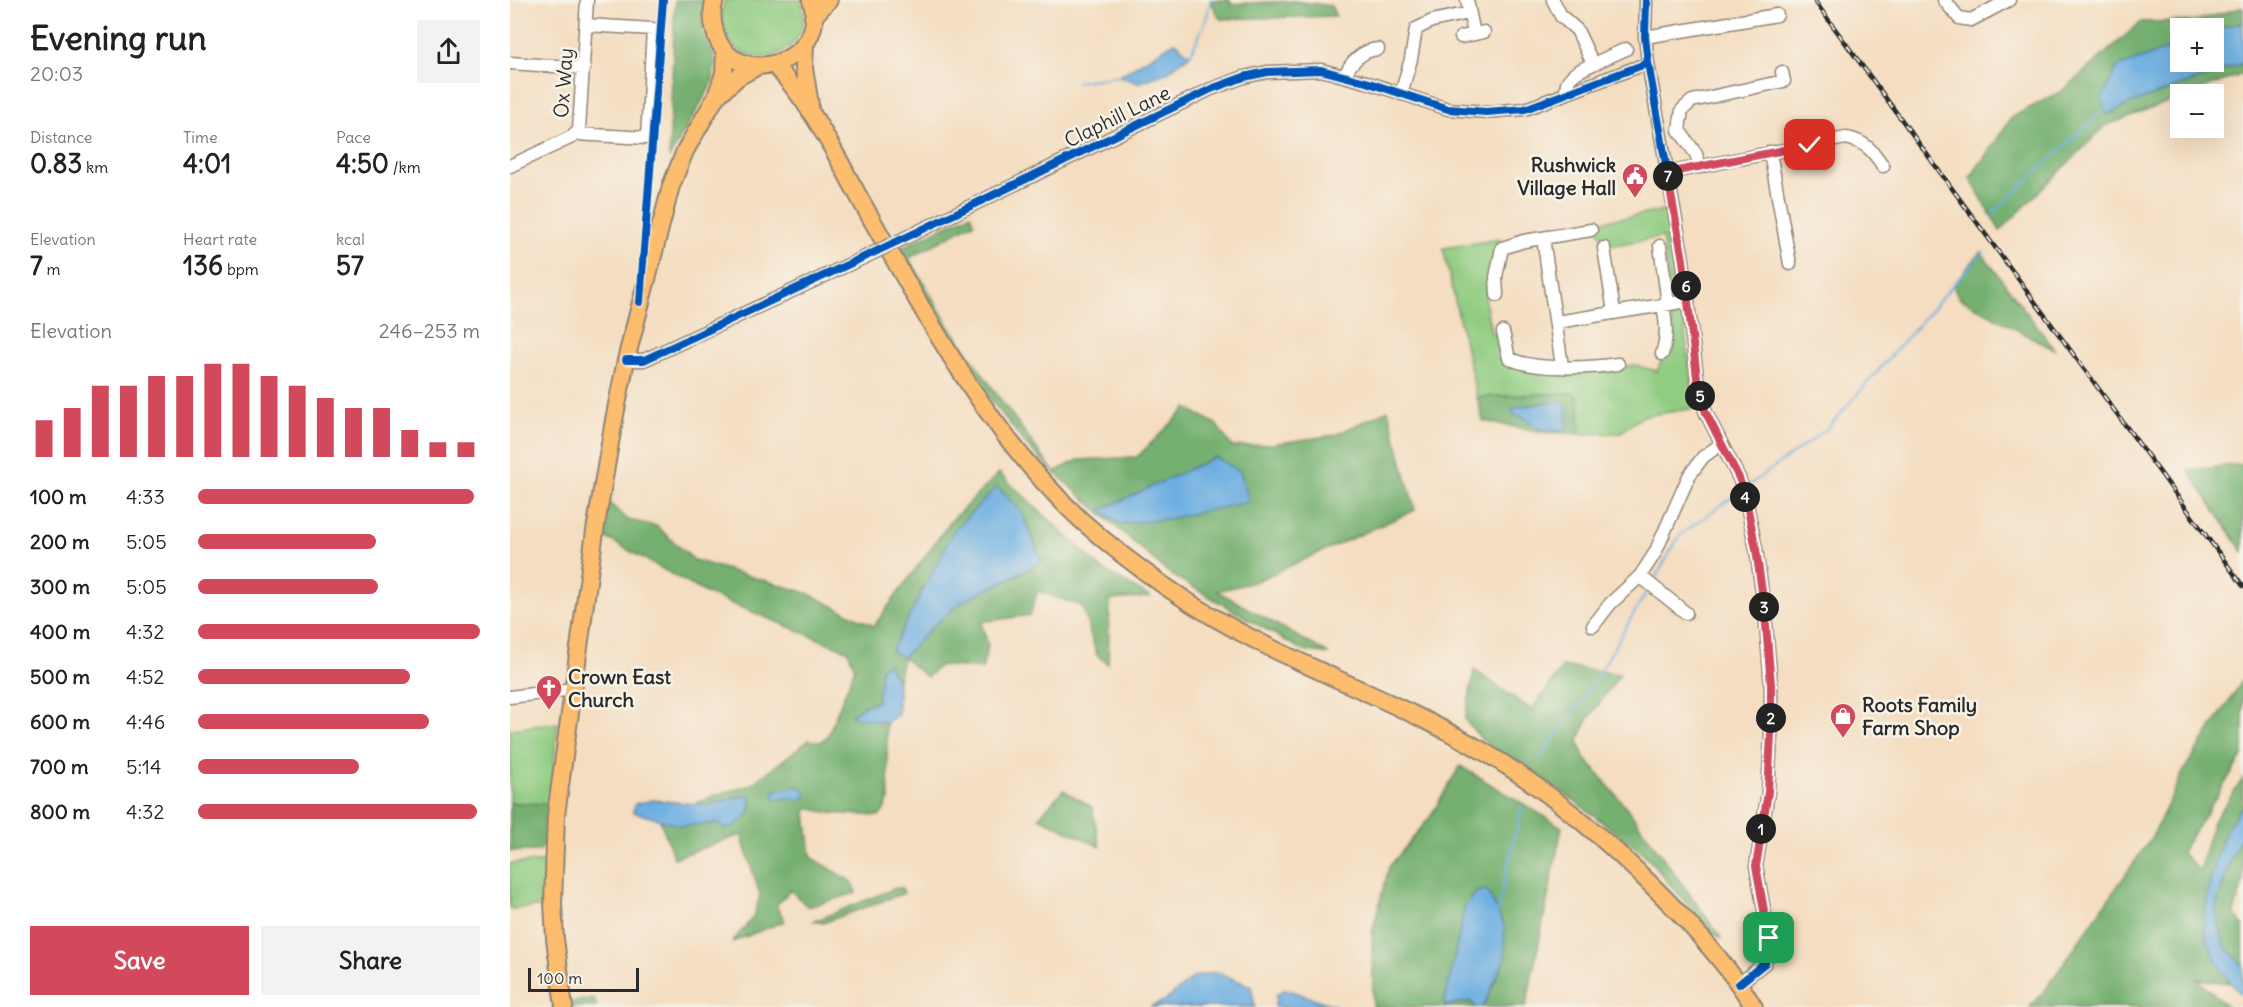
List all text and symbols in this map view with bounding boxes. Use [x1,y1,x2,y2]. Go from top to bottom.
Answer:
text: Evening run [30,17,206,59]
map controls [2170,18,2224,138]
button: + [2170,18,2224,72]
button: share [417,20,480,83]
street label: Ox Way [548,47,578,119]
text: 20:03 [30,61,83,86]
street label: Claphill Lane [1060,80,1174,152]
button: − [2170,84,2224,138]
pin [1784,119,1835,170]
text: Distance [30,127,92,147]
text: Time [183,127,218,147]
text: Pace [336,127,371,147]
icon: check [1793,128,1826,161]
text: 0.83 [30,147,82,180]
text: 4:01 [183,147,231,180]
text: 4:50 [336,147,389,180]
place label: Rushwick Village Hall [1517,152,1616,200]
text: km [82,157,108,177]
text: /km [389,157,421,177]
public building icon: Rushwick Village Hall [1620,161,1650,199]
pin: 7 [1653,161,1683,191]
text: 7 [1664,166,1672,186]
text: Elevation [30,229,96,249]
text: Heart rate [183,229,257,249]
text: kcal [336,229,365,249]
text: 7 [30,249,43,282]
text: 136 [183,249,223,282]
text: 57 [336,249,364,282]
text: m [43,259,61,279]
text: bpm [223,259,259,279]
pin: 6 [1671,271,1701,301]
text: 6 [1681,276,1691,296]
text: Elevation [30,318,112,343]
text: 246–253 m [379,318,480,343]
pin: 5 [1685,381,1715,411]
text: 5 [1695,386,1705,406]
pin: 4 [1730,482,1760,512]
text: 100 m [30,484,87,509]
text: 4:33 [126,484,165,509]
text: 4 [1740,487,1750,507]
text: 200 m [30,529,90,554]
text: 5:05 [126,529,167,554]
text: 300 m [30,574,90,599]
text: 5:05 [126,574,167,599]
pin: 3 [1749,592,1779,622]
text: 3 [1759,597,1769,617]
text: 400 m [30,619,90,644]
text: 4:32 [126,619,164,644]
text: 500 m [30,664,90,689]
text: 4:52 [126,664,165,689]
place label: Crown East Church [568,664,671,712]
church icon: Crown East Church [534,673,564,711]
place label: Roots Family Farm Shop [1862,692,1977,740]
shop icon: Roots Family Farm Shop [1828,701,1858,739]
pin: 2 [1756,703,1786,733]
text: 2 [1767,708,1775,728]
text: 600 m [30,709,90,734]
text: 4:46 [126,709,165,734]
text: 700 m [30,754,88,779]
text: 5:14 [126,754,162,779]
text: 800 m [30,799,90,824]
text: 4:32 [126,799,164,824]
pin: 1 [1746,814,1776,844]
text: 1 [1758,819,1764,839]
pin [1743,912,1794,963]
icon: arrive [1752,921,1785,954]
button: Save [30,926,249,995]
button: Share [261,926,480,995]
scale bar [528,965,639,992]
text: 100 m [537,968,582,988]

